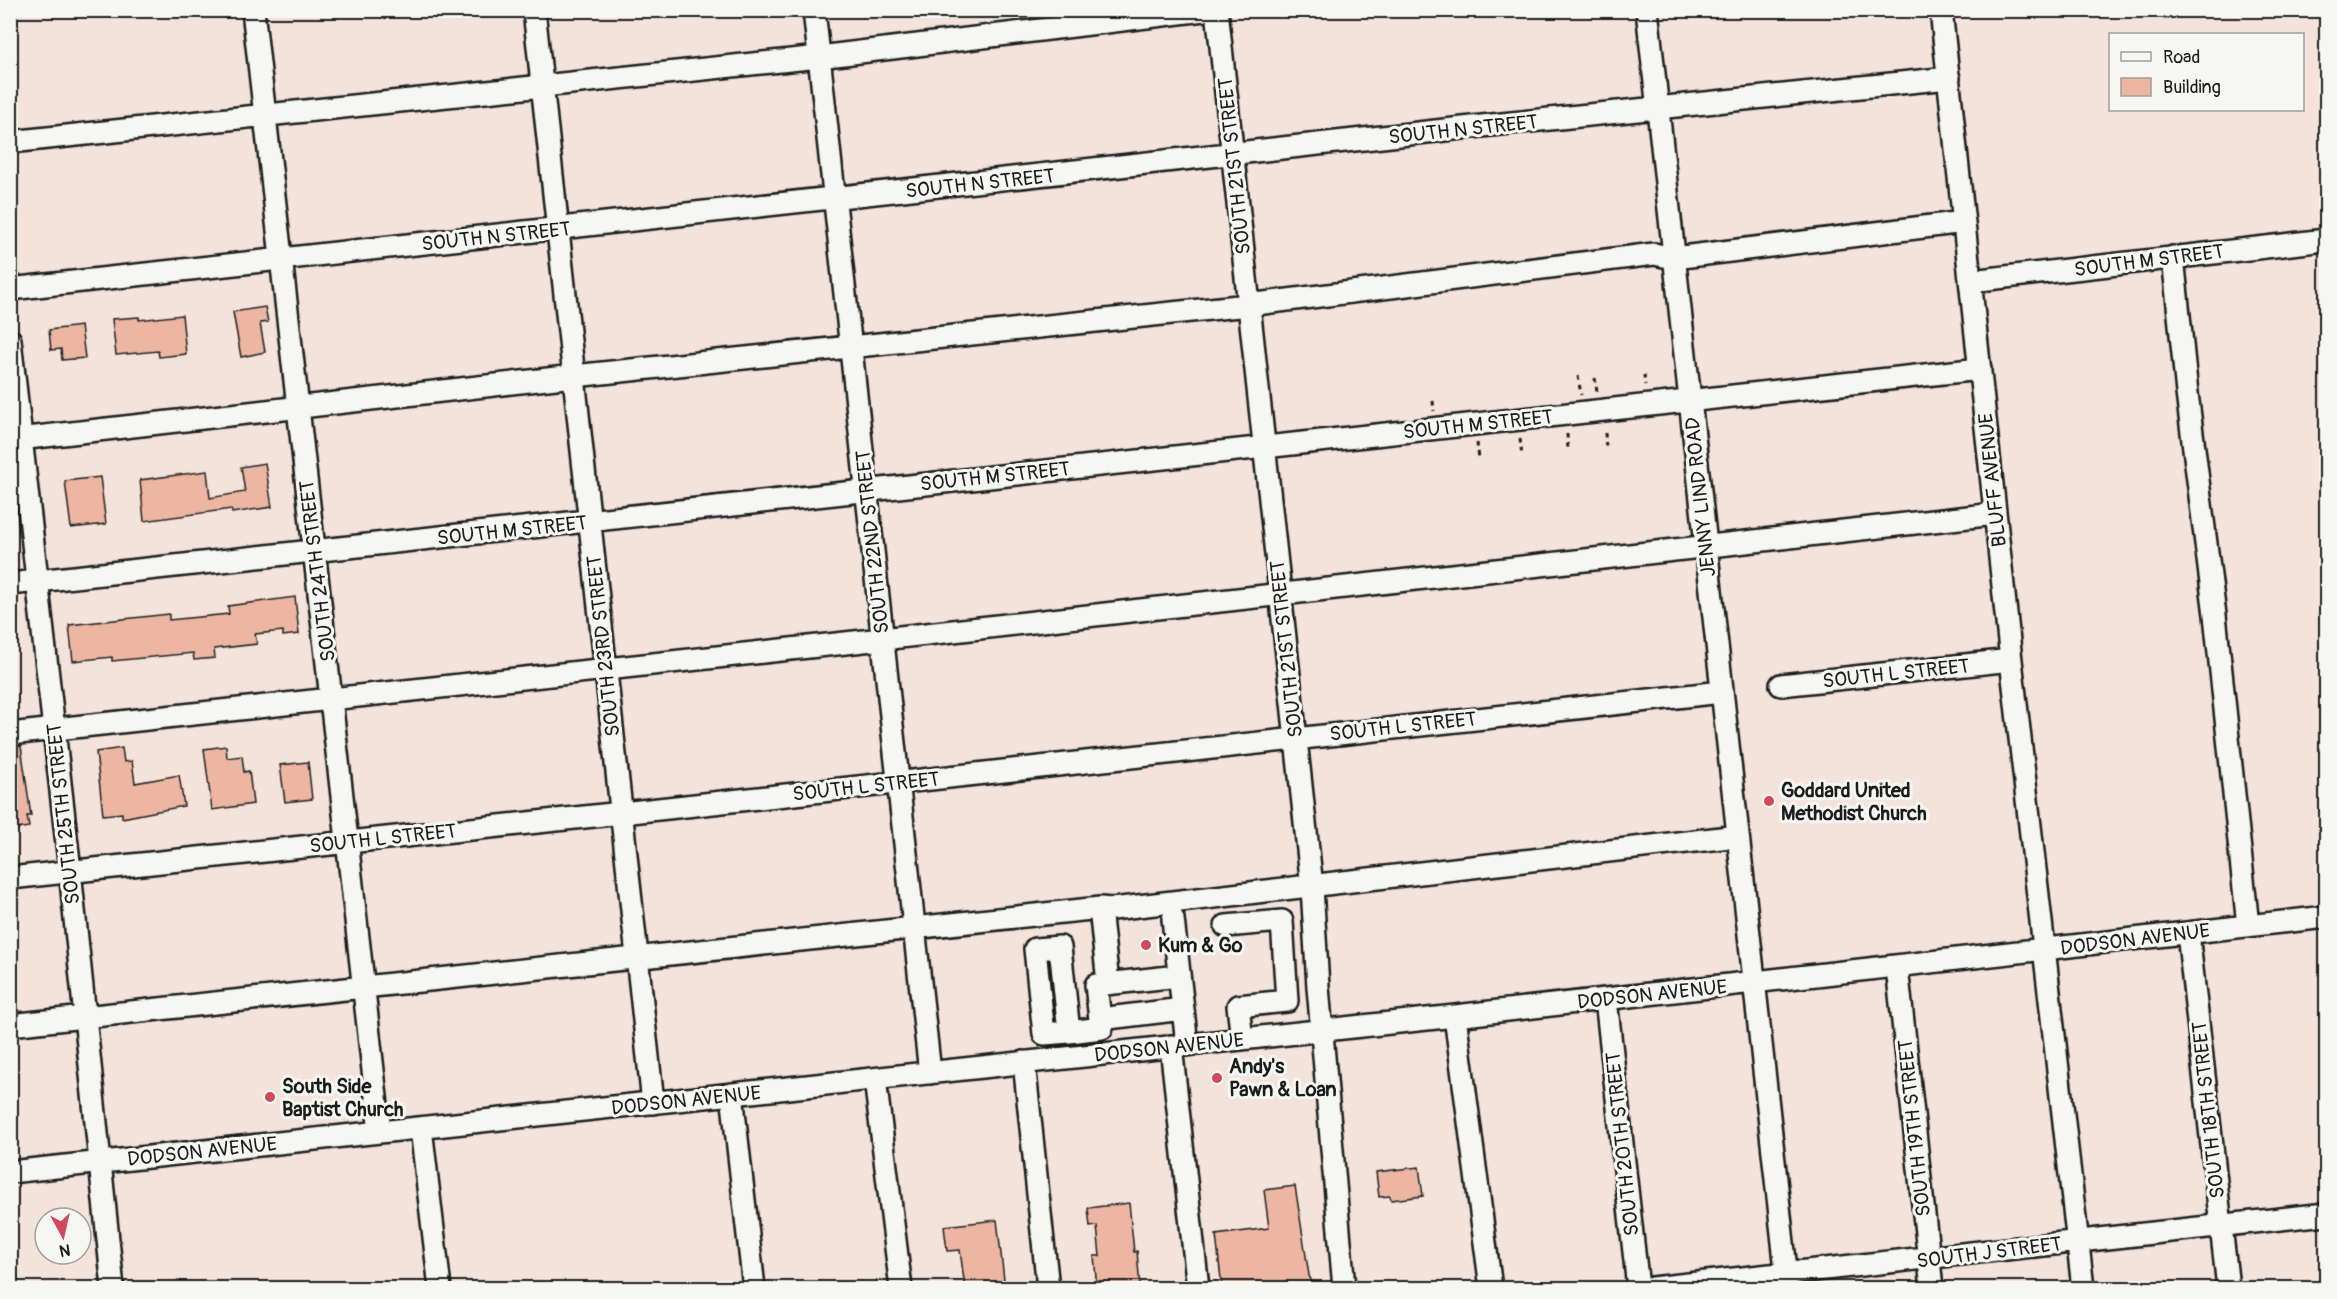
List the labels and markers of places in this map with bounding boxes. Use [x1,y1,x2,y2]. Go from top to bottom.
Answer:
place label: Goddard United Methodist Church [1781,778,1927,826]
marker: Goddard United Methodist Church [1762,794,1776,808]
place label: Kum & Go [1158,933,1243,958]
marker: Kum & Go [1139,938,1153,952]
place label: Andy's Pawn & Loan [1229,1054,1337,1102]
marker: Andy's Pawn & Loan [1210,1071,1224,1085]
place label: South Side Baptist Church [282,1074,403,1122]
marker: South Side Baptist Church [263,1090,277,1104]

